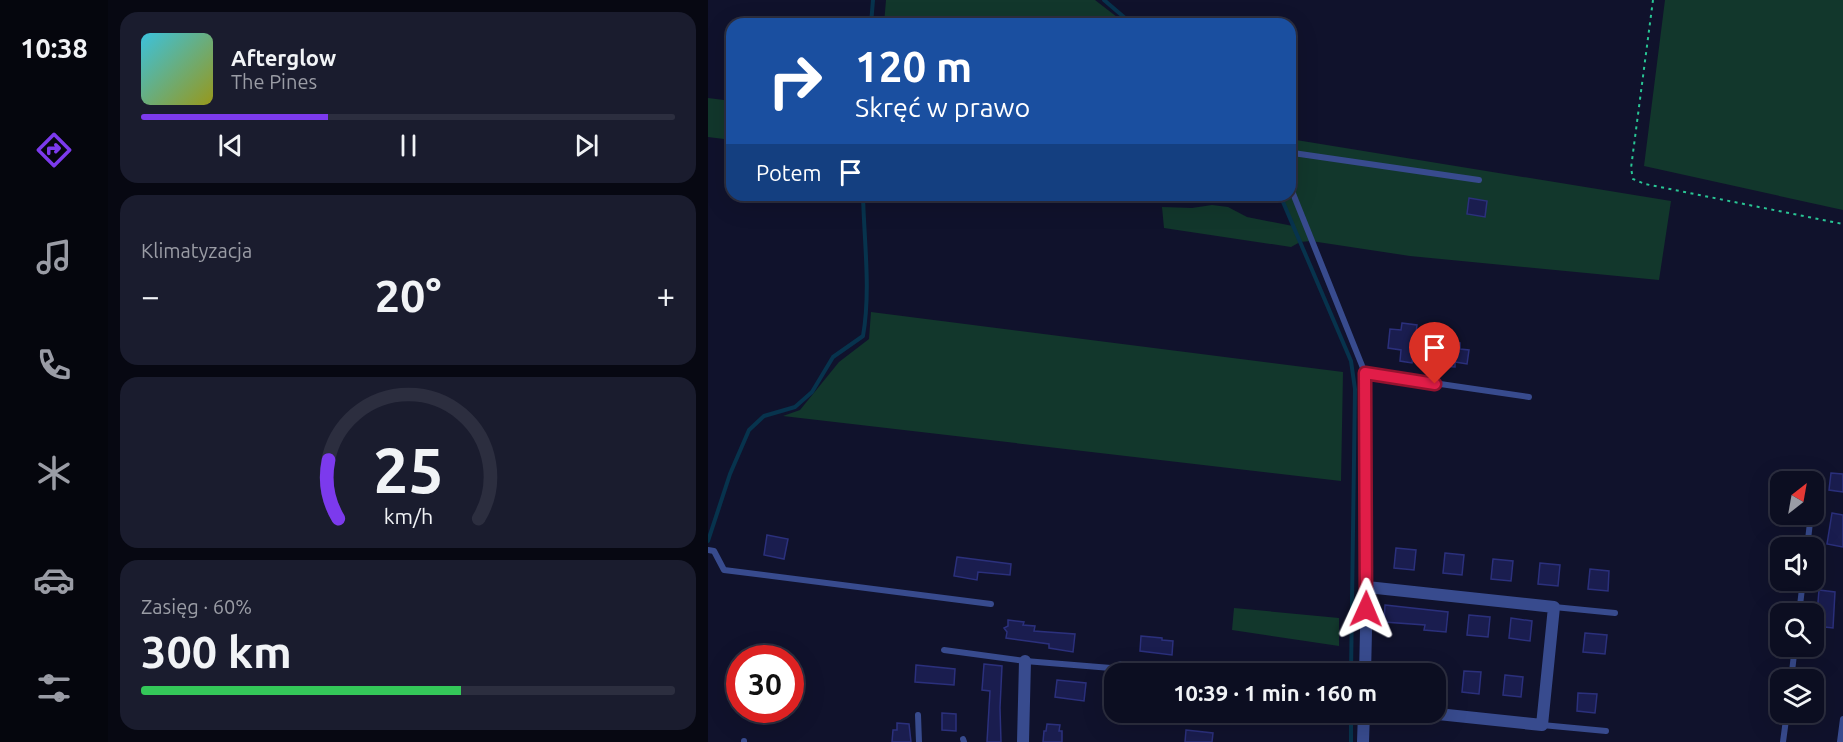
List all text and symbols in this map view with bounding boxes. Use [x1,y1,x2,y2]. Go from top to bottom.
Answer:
text: 10:38 [20,33,88,63]
icon: right [756,42,834,120]
text: 120 m [855,43,972,90]
text: Afterglow [231,45,336,70]
text: The Pines [231,70,317,93]
text: Skręć w prawo [855,92,1030,122]
icon: directions [33,129,75,171]
icon: previous [214,129,247,162]
icon: pause [392,129,425,162]
icon: next [570,129,603,162]
icon: arrive [834,156,867,189]
text: Potem [756,160,822,185]
icon: music [33,236,75,278]
text: Klimatyzacja [141,239,252,262]
text: 20° [375,270,441,321]
text: − [141,277,160,314]
text: + [656,277,675,314]
pin [1409,322,1460,384]
icon: arrive [1418,331,1451,364]
icon: phone [33,344,75,386]
text: 25 [373,435,443,505]
icon: climate [33,452,75,494]
north arrow [1770,471,1824,525]
map controls [1770,471,1824,723]
text: km/h [383,505,433,529]
button: sound [1770,537,1824,591]
icon: car [33,559,75,601]
position arrow [1334,577,1398,641]
text: Zasięg · 60% [141,595,252,618]
button: search [1770,603,1824,657]
text: 300 km [141,626,292,677]
speed limit sign: 30 [726,645,804,723]
icon: filters [33,667,75,709]
button: layers [1770,669,1824,723]
text: 10:39 · 1 min · 160 m [1173,680,1377,705]

